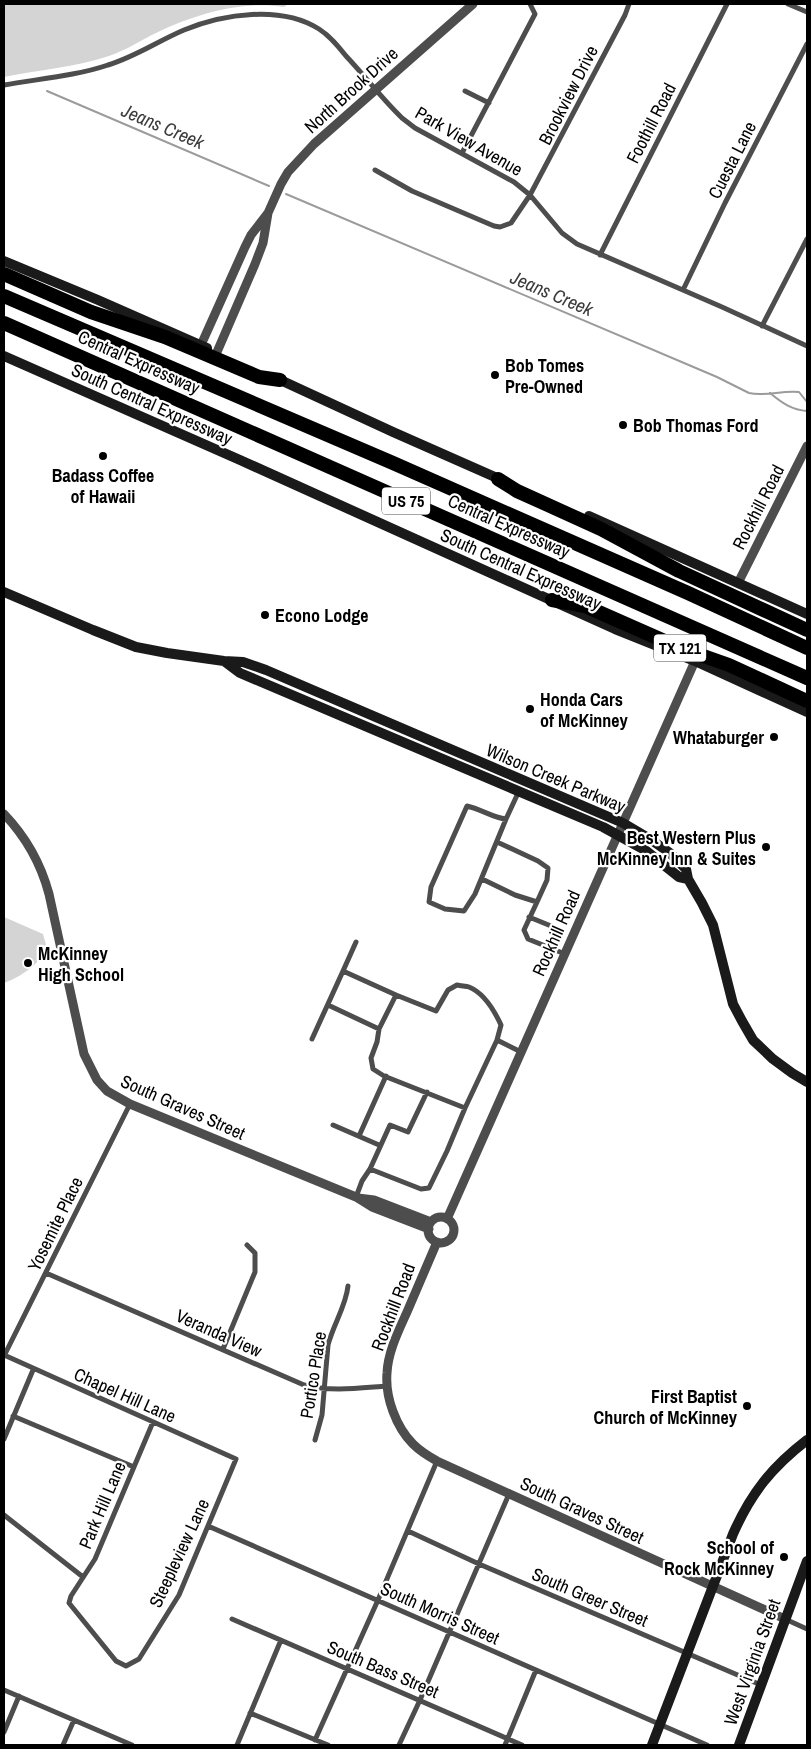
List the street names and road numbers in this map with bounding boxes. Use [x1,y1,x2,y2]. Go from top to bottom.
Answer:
street label: North Brook Drive [299,41,403,139]
street label: Brookview Drive [532,41,604,149]
street label: Foothill Road [620,79,682,167]
street label: Park View Avenue [411,100,527,182]
street label: Cuesta Lane [702,117,762,203]
street label: Central Expressway [74,324,205,400]
street label: South Central Expressway [67,357,237,451]
street label: Rockhill Road [726,460,790,554]
road number: US 75 [382,488,430,514]
street label: Central Expressway [444,488,575,564]
street label: South Central Expressway [436,522,606,616]
road number: TX 121 [654,634,706,661]
street label: Wilson Creek Parkway [482,737,630,819]
street label: Rockhill Road [526,886,586,980]
street label: South Graves Street [117,1068,249,1146]
street label: Yosemite Place [21,1173,89,1275]
street label: Rockhill Road [365,1260,421,1354]
street label: Veranda View [172,1303,266,1363]
street label: Portico Place [294,1330,332,1420]
street label: Chapel Hill Lane [70,1361,180,1429]
street label: Park Hill Lane [72,1457,132,1553]
street label: South Graves Street [516,1470,648,1550]
street label: Steepleview Lane [143,1495,215,1611]
street label: South Greer Street [528,1561,652,1633]
street label: South Morris Street [376,1576,504,1650]
street label: West Virginia Street [718,1596,786,1728]
street label: South Bass Street [323,1634,443,1704]

